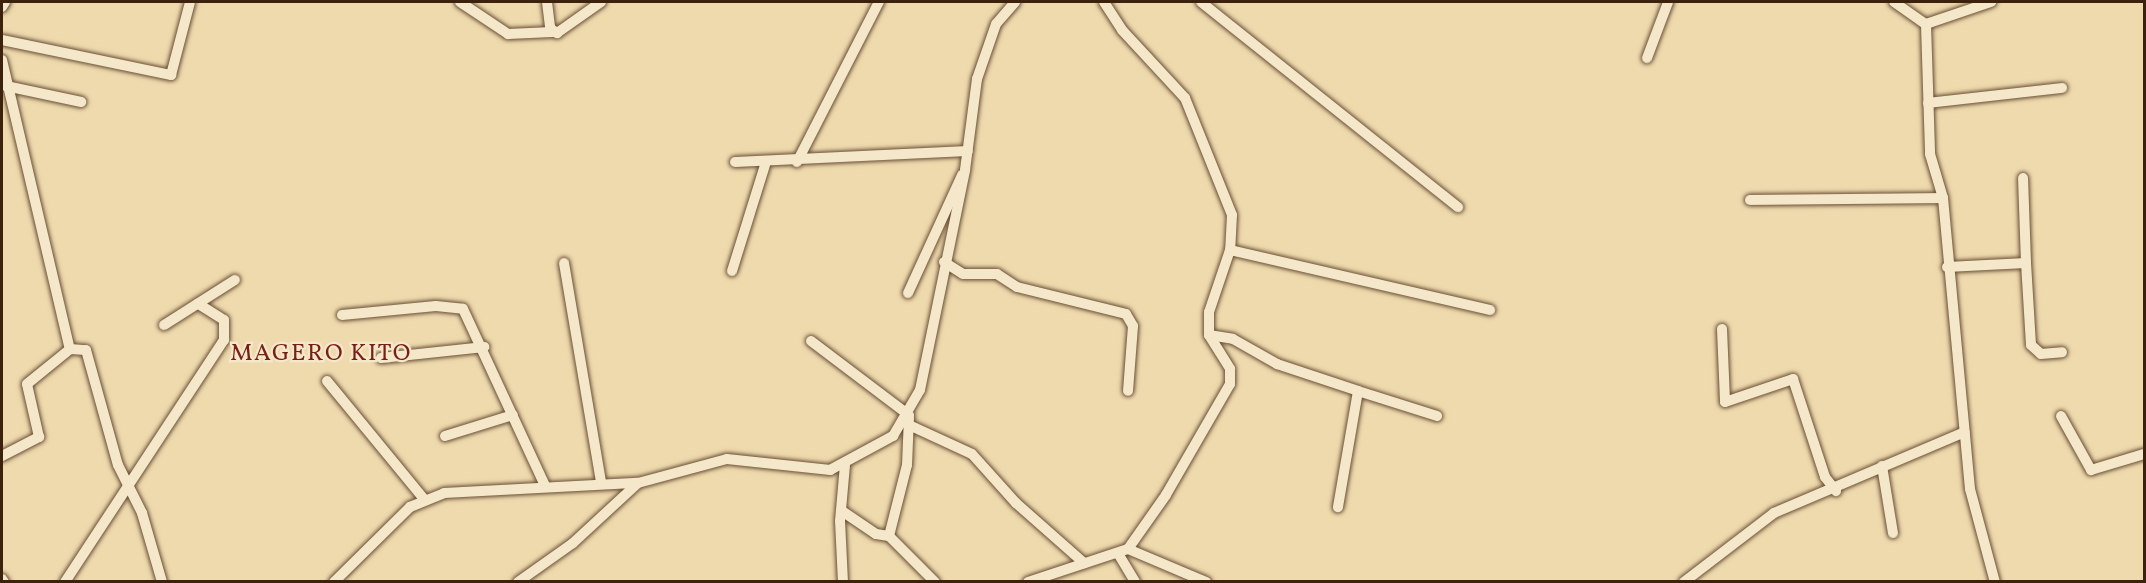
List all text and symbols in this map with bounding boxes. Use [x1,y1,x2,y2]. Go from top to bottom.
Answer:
district label: MAGERO KITO [230,341,412,369]

